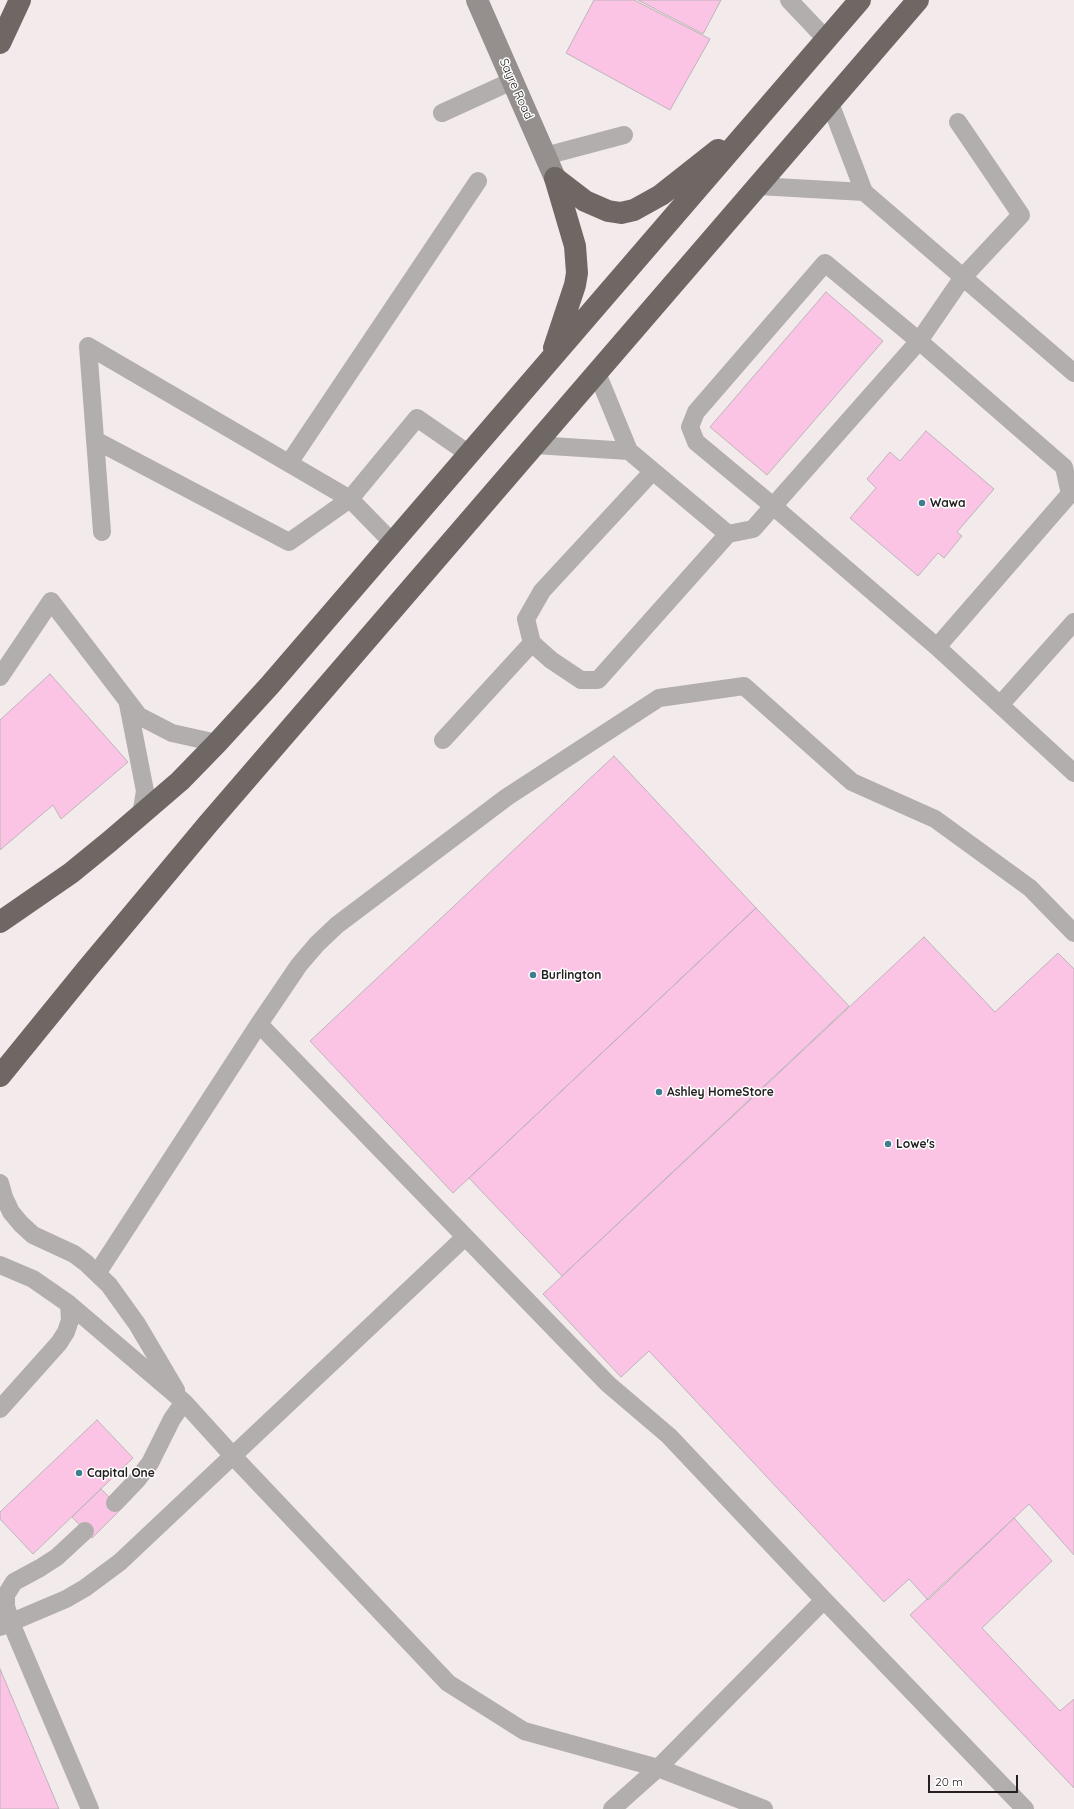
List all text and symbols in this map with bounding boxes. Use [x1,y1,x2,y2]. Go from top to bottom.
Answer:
street label: Sayre Road [496,56,536,122]
place label: Wawa [930,496,965,510]
marker: Wawa [917,498,927,508]
place label: Burlington [541,968,601,982]
marker: Burlington [528,970,538,980]
place label: Ashley HomeStore [667,1085,774,1099]
marker: Ashley HomeStore [654,1087,664,1097]
place label: Lowe's [896,1137,935,1151]
marker: Lowe's [883,1139,893,1149]
place label: Capital One [87,1466,155,1480]
marker: Capital One [74,1468,84,1478]
scale bar [930,1767,1020,1793]
text: 20 m [935,1774,963,1789]

